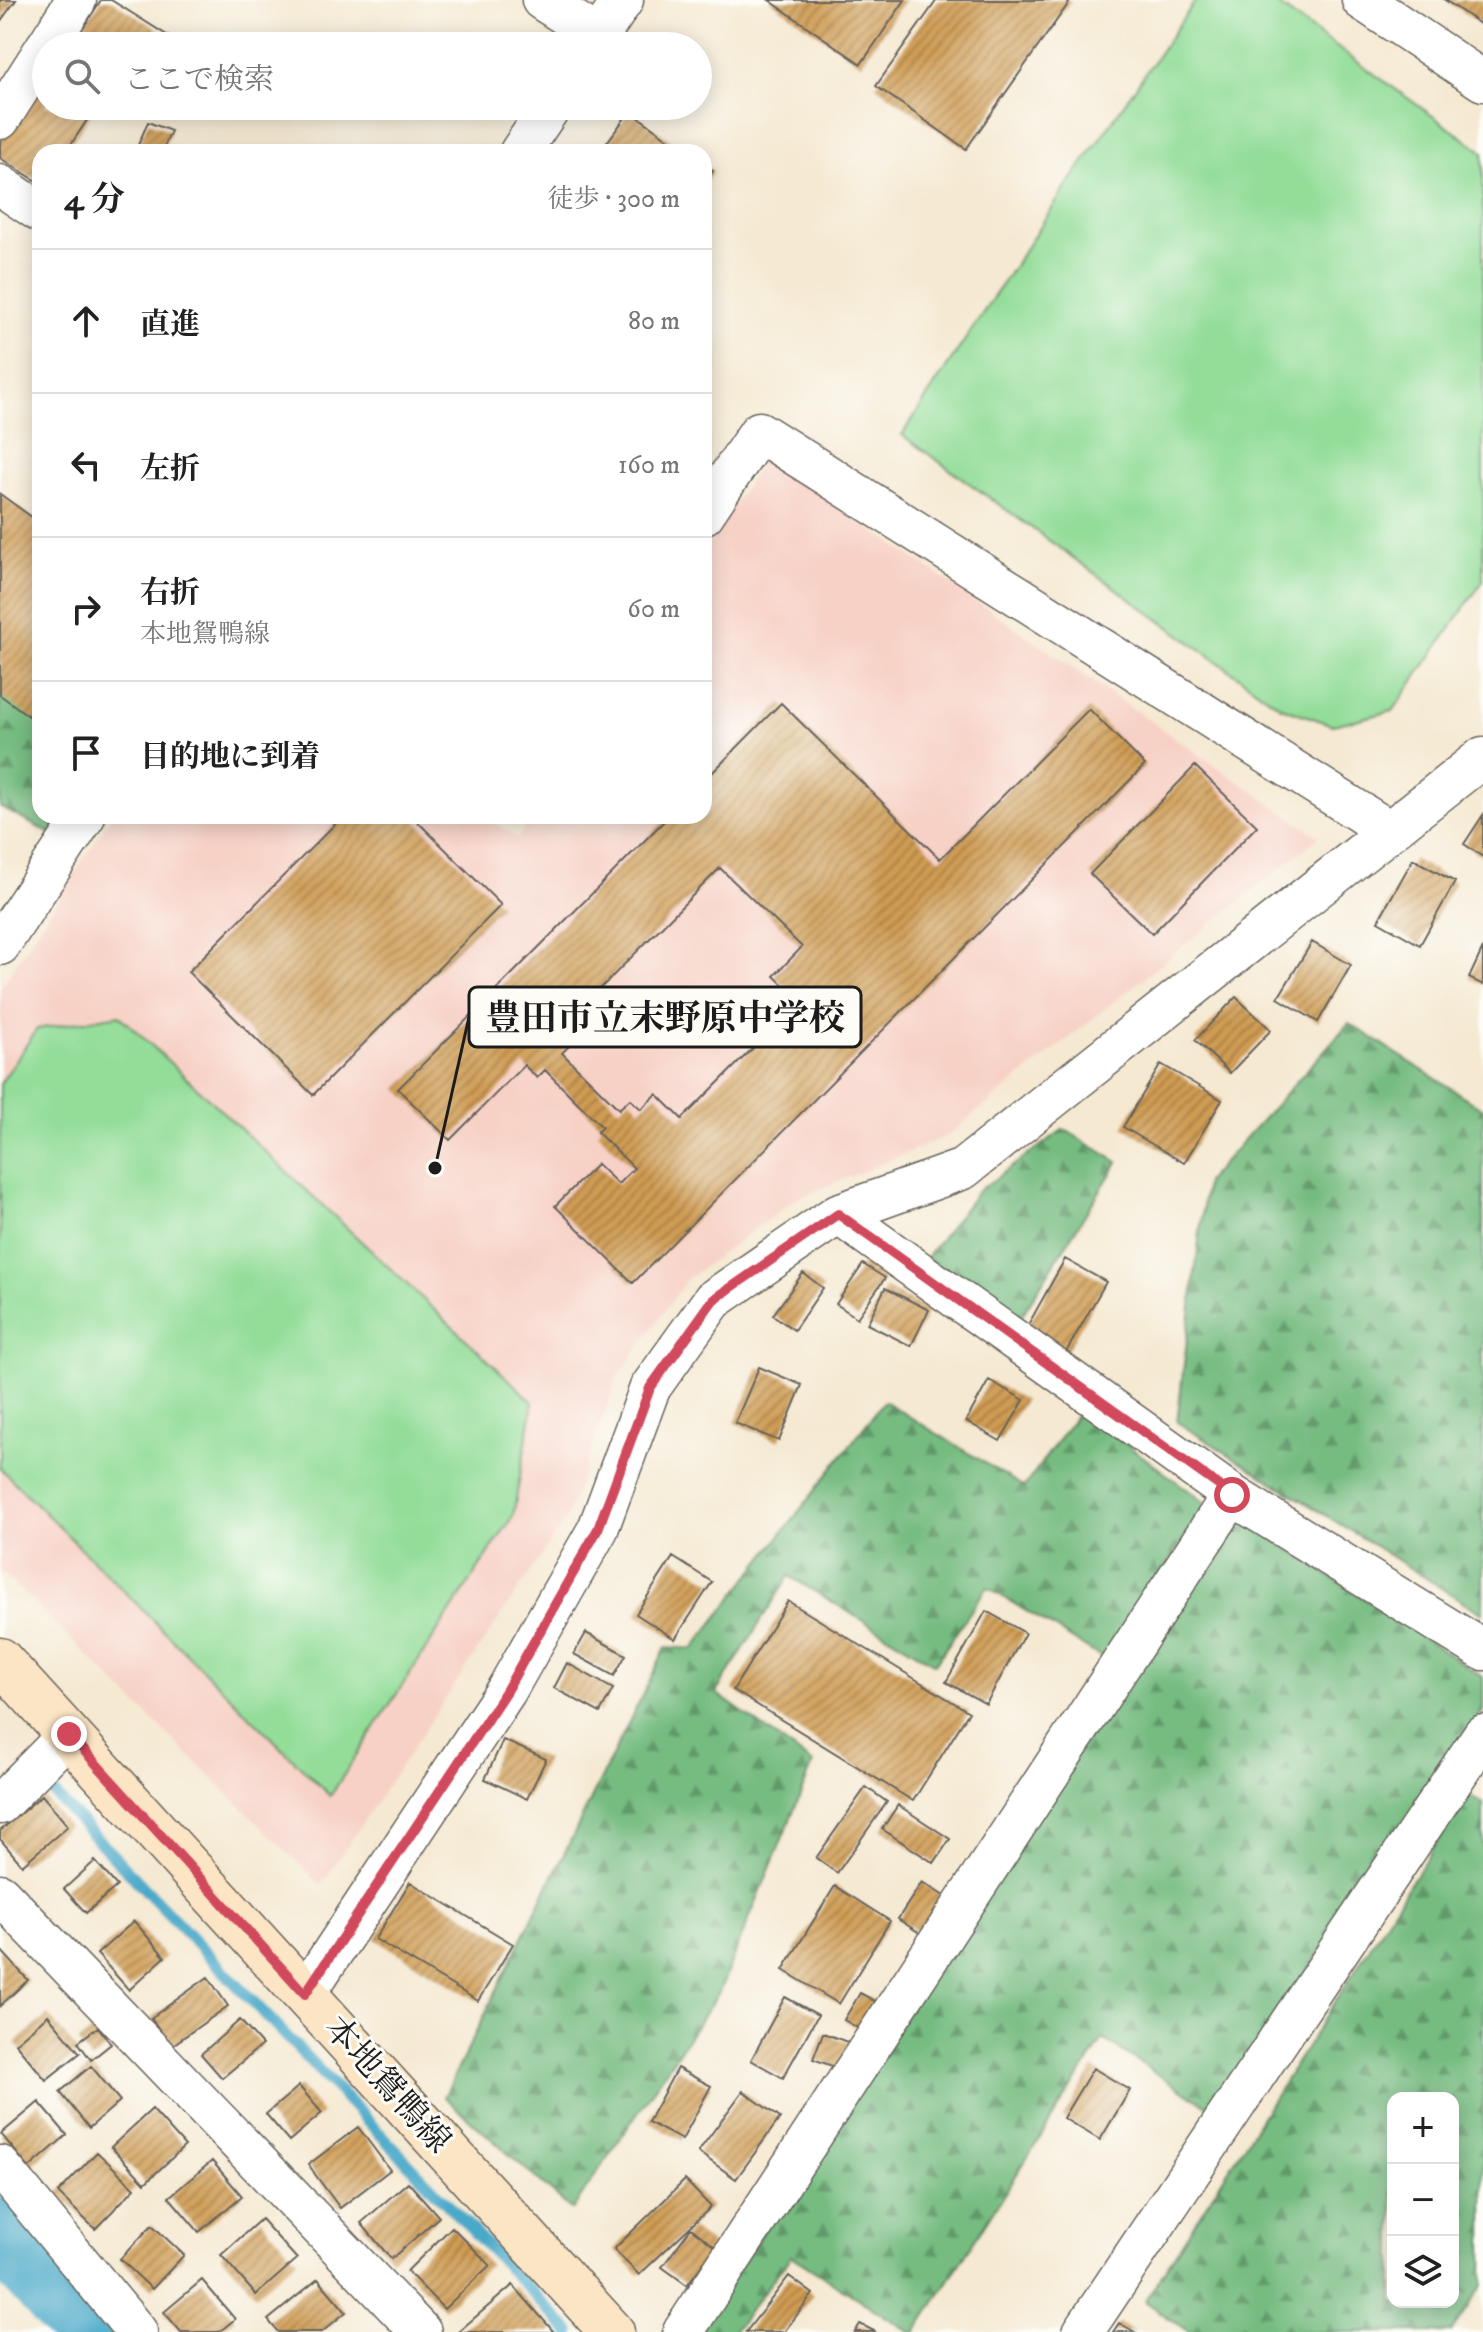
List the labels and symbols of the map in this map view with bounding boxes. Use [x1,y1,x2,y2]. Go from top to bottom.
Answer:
callout: 豊田市立末野原中学校 [469,987,861,1047]
text: 豊田市立末野原中学校 [485,997,845,1042]
route start [1214,1477,1250,1513]
route end [51,1716,87,1752]
street label: 本地鴛鴨線 [315,2008,459,2162]

